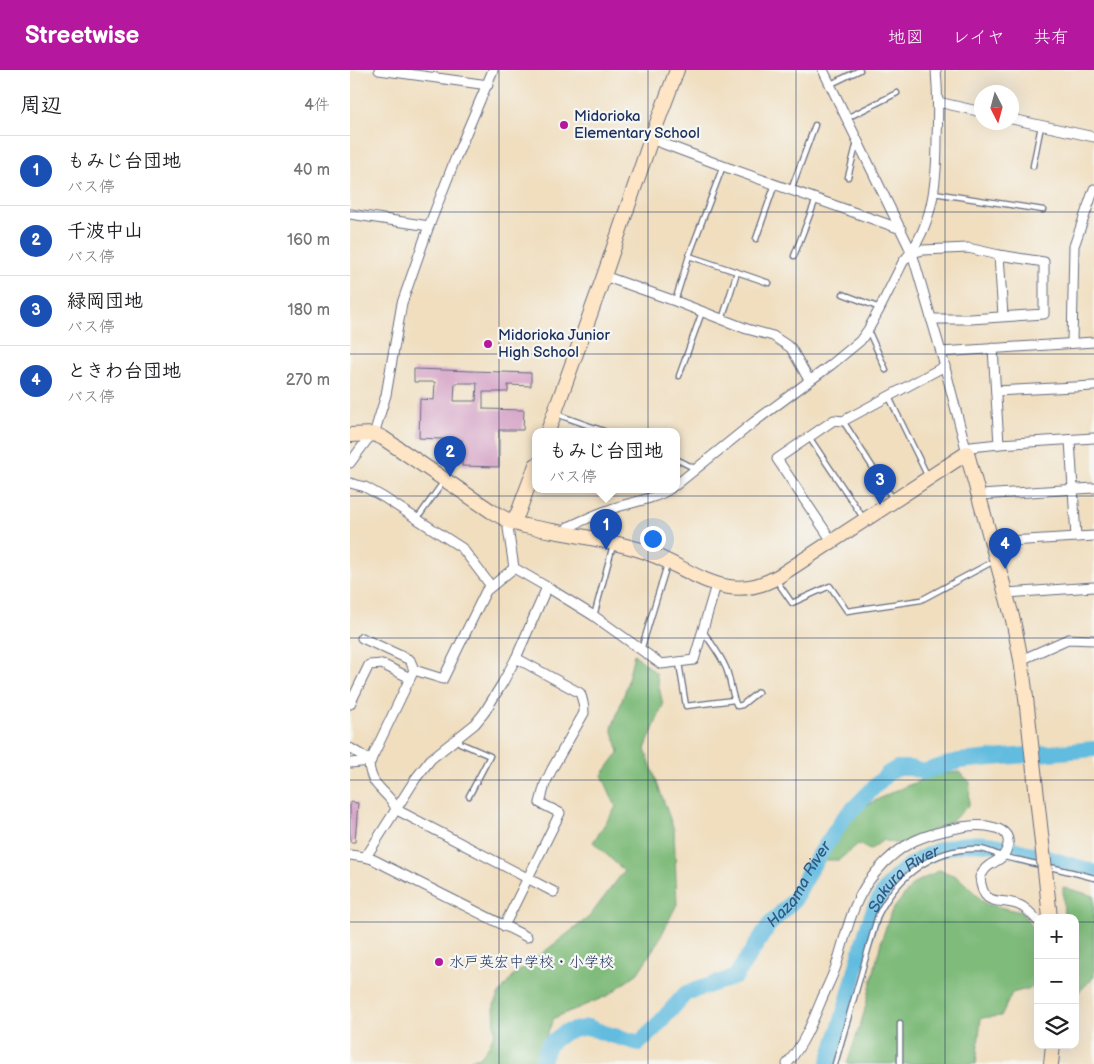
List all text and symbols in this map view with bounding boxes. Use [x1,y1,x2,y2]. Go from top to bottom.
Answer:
text: Streetwise [25,21,139,50]
text: 地図 [888,27,924,48]
text: レイヤ [952,27,1005,48]
text: 共有 [1033,27,1069,48]
north arrow [974,85,1019,130]
text: 周辺 [20,93,62,118]
text: 4件 [304,96,330,115]
place label: Midorioka Elementary School [574,107,700,143]
marker: Midorioka Elementary School [558,119,570,131]
text: もみじ台団地 [67,150,181,173]
text: 1 [33,161,39,180]
text: 40 m [293,161,330,180]
text: バス停 [67,178,115,197]
text: 千波中山 [67,220,143,243]
text: 2 [31,231,41,250]
text: 160 m [287,231,330,250]
text: バス停 [67,248,115,267]
text: 緑岡団地 [67,290,143,313]
text: 3 [31,301,41,320]
text: 180 m [288,301,330,320]
text: バス停 [67,318,115,337]
place label: Midorioka Junior High School [498,326,611,362]
marker: Midorioka Junior High School [482,338,494,350]
text: ときわ台団地 [67,360,181,383]
text: 4 [31,371,41,390]
text: 270 m [286,371,330,390]
text: バス停 [67,388,115,407]
popup [532,428,680,493]
pin: 2 [434,436,466,477]
text: もみじ台団地 [549,440,663,463]
pin: 3 [864,464,896,505]
text: バス停 [549,468,597,487]
pin: 1 [590,509,622,550]
your location [640,526,666,552]
pin: 4 [989,528,1021,569]
water label: Hazama River [763,837,836,931]
water label: Sakura River [864,841,943,916]
map controls [1034,914,1079,1049]
button: + [1034,914,1079,959]
place label: 水戸英宏中学校・小学校 [449,953,614,972]
marker: 水戸英宏中学校・小学校 [433,956,445,968]
button: − [1034,959,1079,1004]
button: layers [1034,1004,1079,1049]

